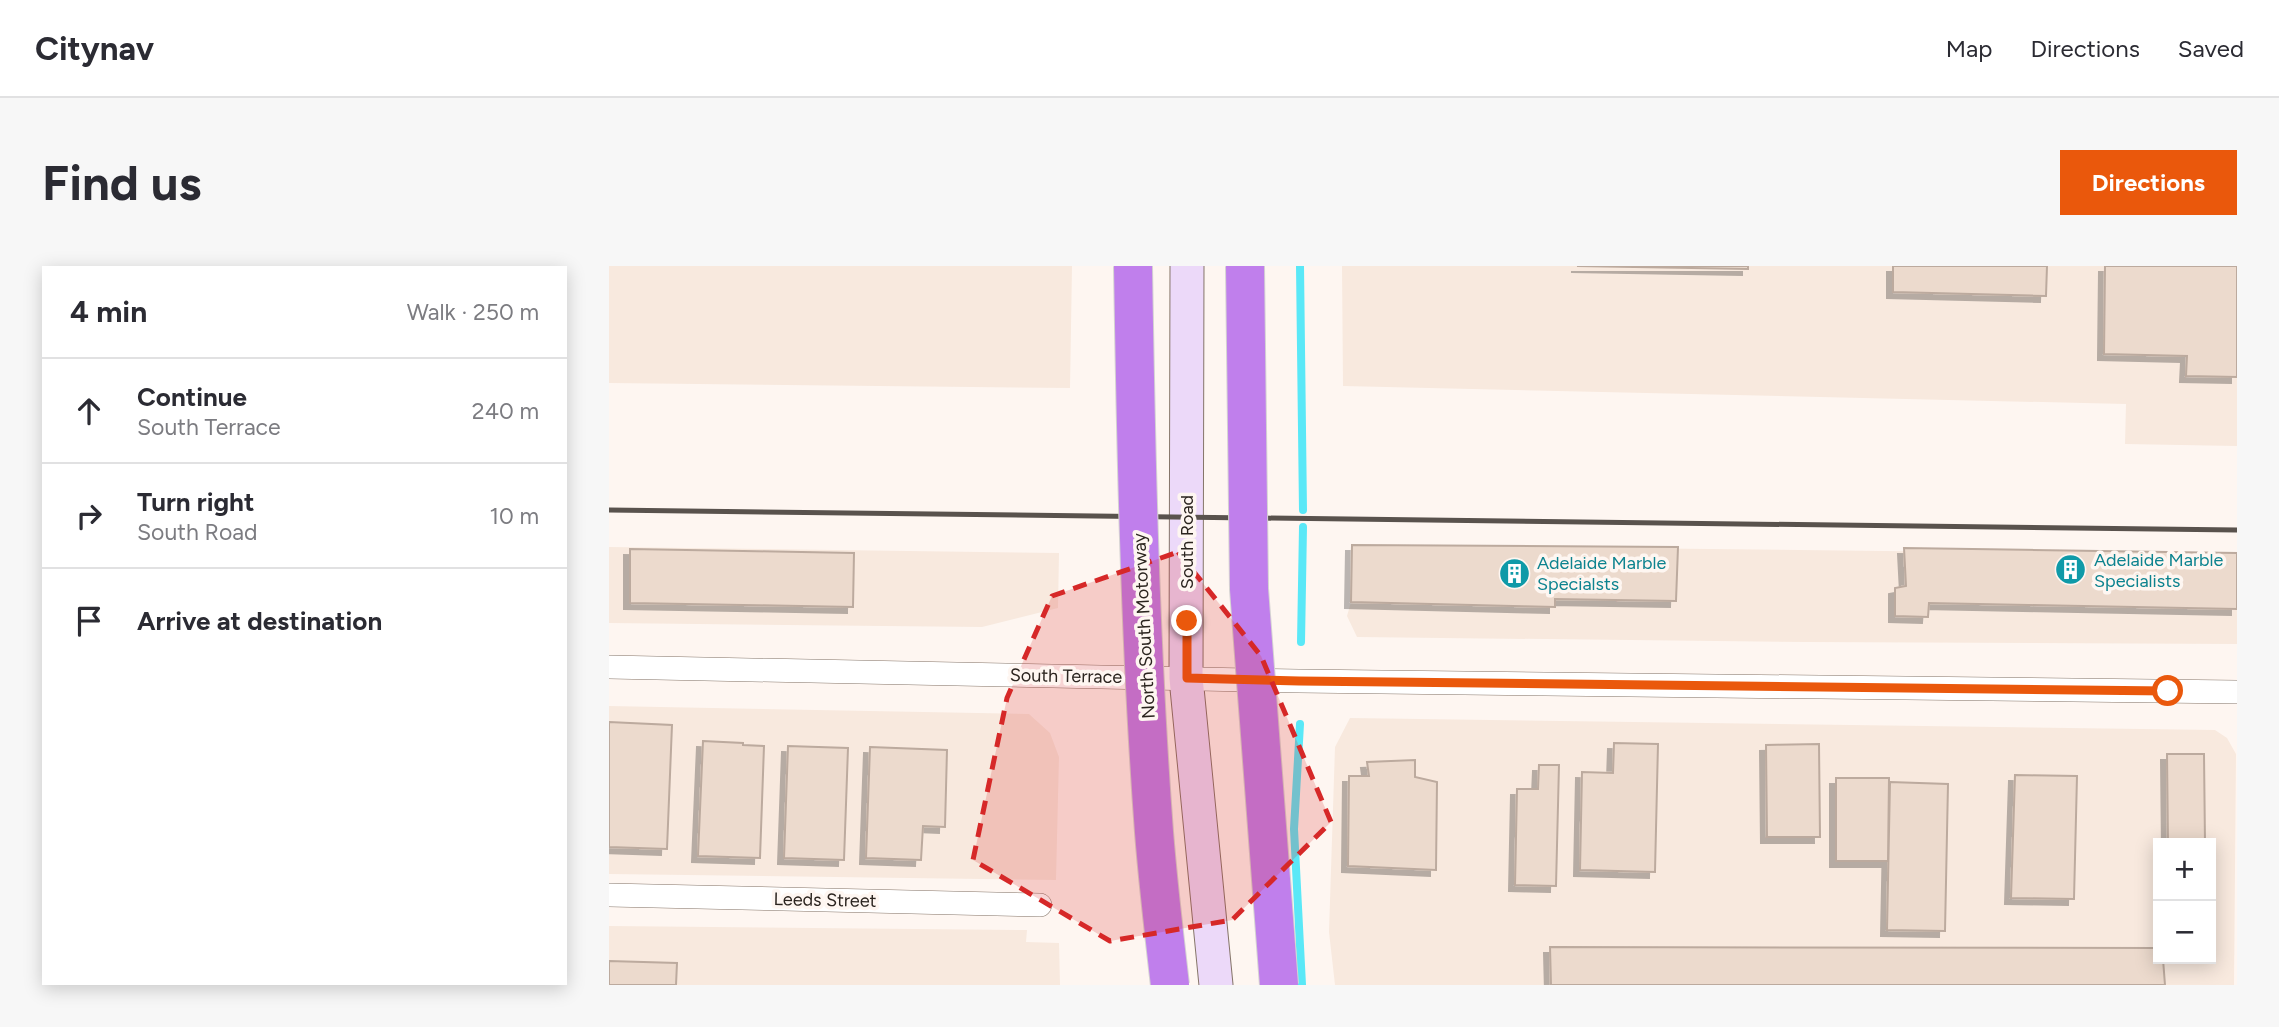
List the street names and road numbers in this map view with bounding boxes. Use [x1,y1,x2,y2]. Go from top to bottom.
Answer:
street label: South Road [1176,495,1198,589]
street label: North South Motorway [1128,532,1160,719]
street label: South Terrace [1010,664,1123,688]
street label: Leeds Street [773,888,877,912]

